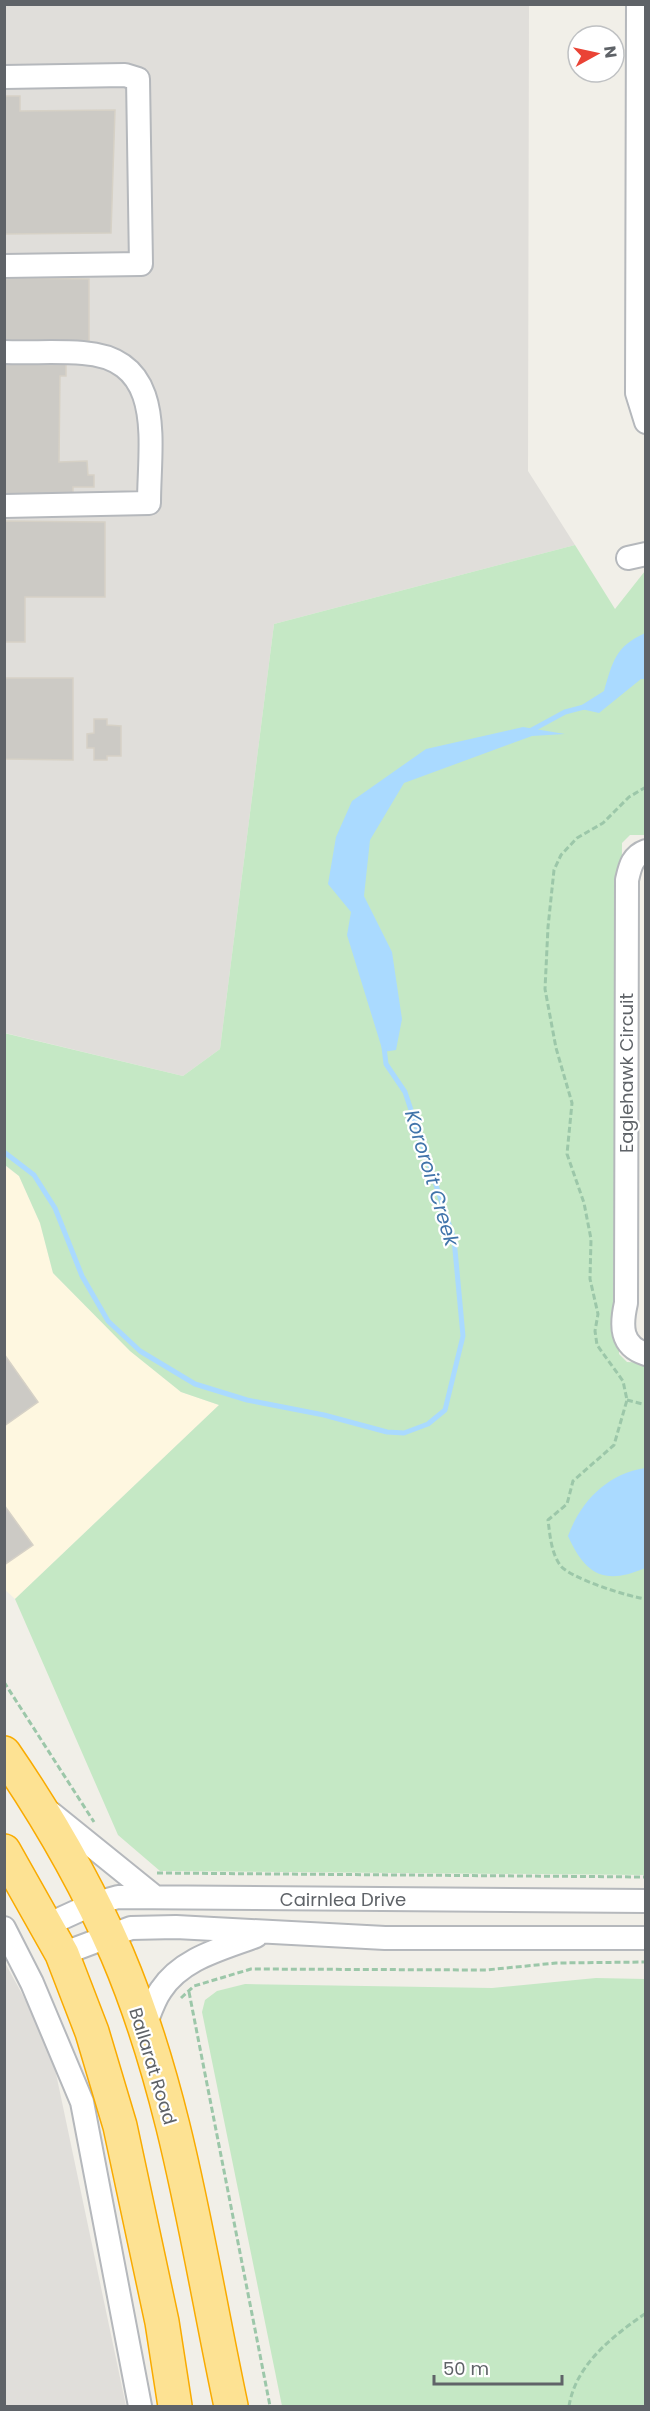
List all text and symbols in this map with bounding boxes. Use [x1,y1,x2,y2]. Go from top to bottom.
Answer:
north arrow [566,24,626,84]
text: N [598,44,623,60]
street label: Eaglehawk Circuit [614,993,639,1153]
water label: Kororoit Creek [398,1106,467,1251]
street label: Cairnlea Drive [280,1887,406,1912]
street label: Ballarat Road [123,2004,183,2128]
scale bar [434,2348,562,2386]
text: 50 m [443,2356,489,2381]

